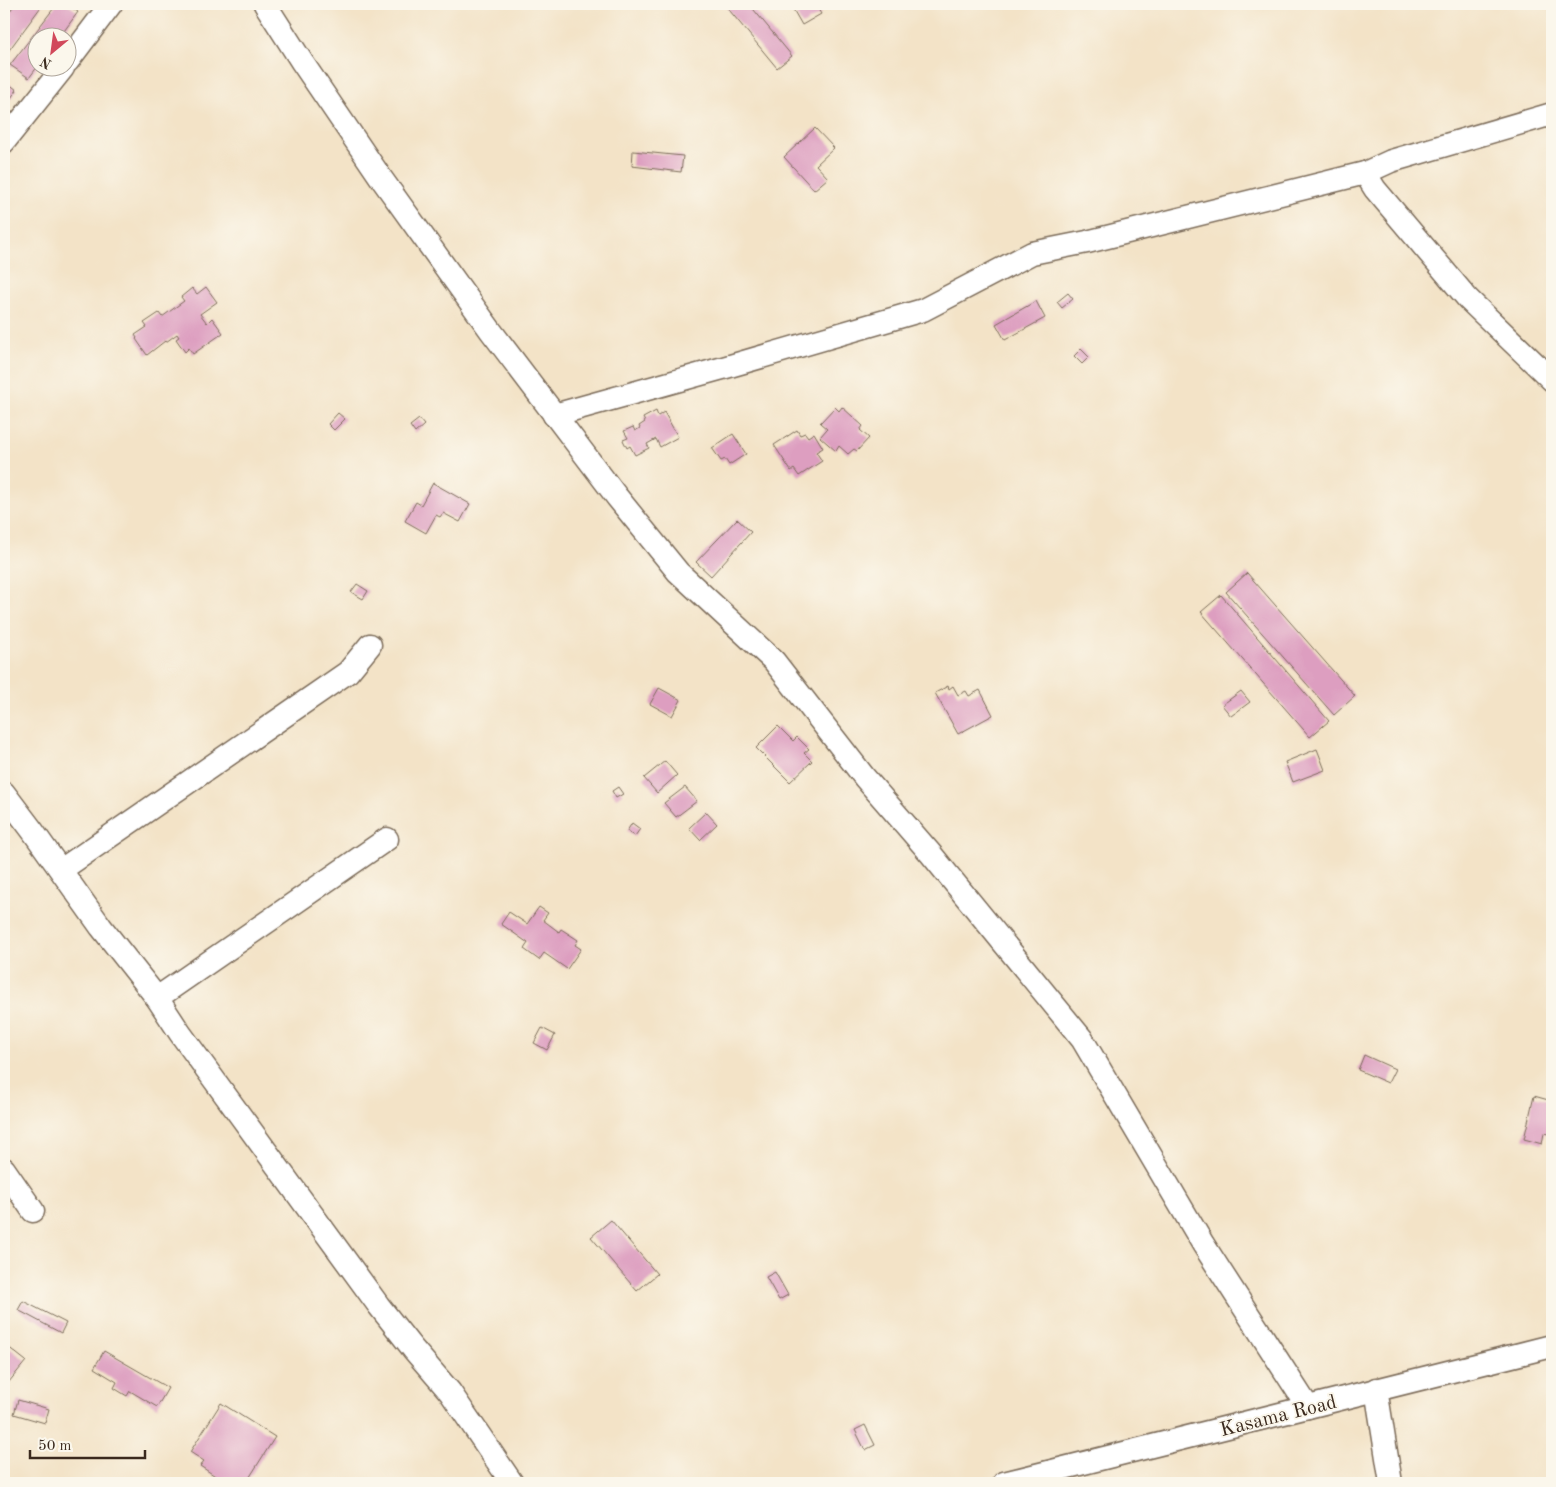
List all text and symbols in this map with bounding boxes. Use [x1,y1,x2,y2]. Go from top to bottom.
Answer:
north arrow [28,28,78,78]
text: N [38,54,54,71]
street label: Kasama Road [1218,1393,1339,1441]
scale bar [30,1427,145,1459]
text: 50 m [38,1439,72,1454]

